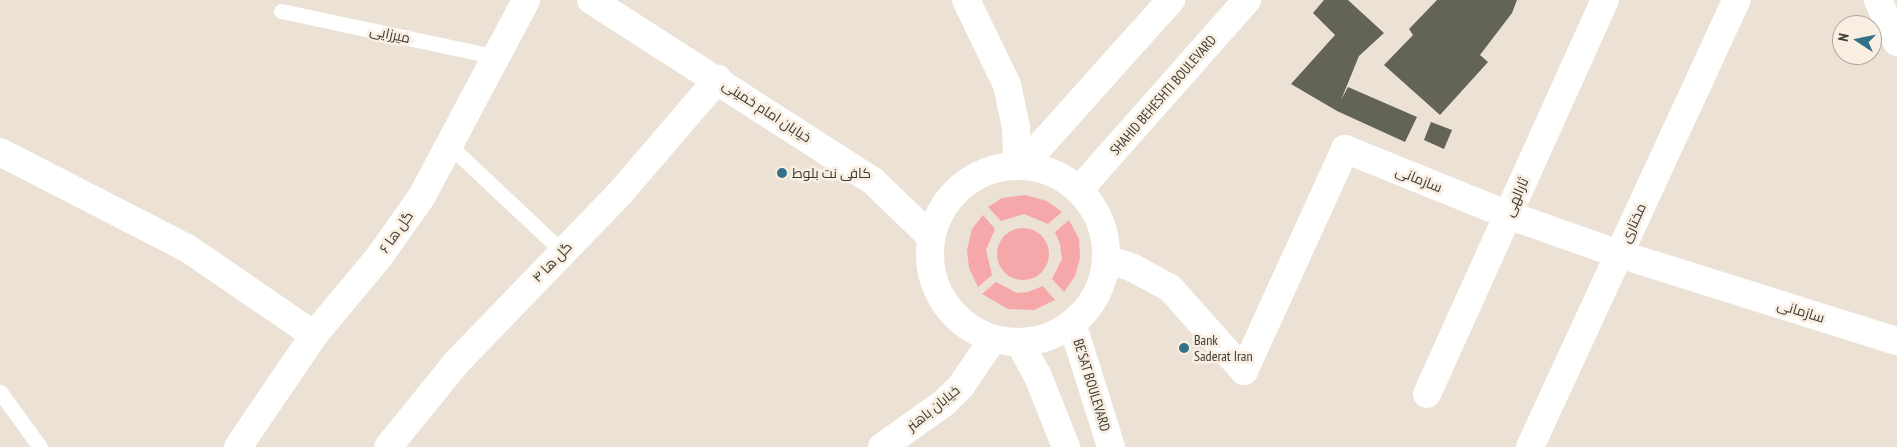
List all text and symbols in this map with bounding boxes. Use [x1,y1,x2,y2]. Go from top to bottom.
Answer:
north arrow [1832,15,1882,65]
street label: میرزایی [368,22,412,46]
street label: SHAHID BEHESHTI BOULEVARD [1106,32,1220,158]
text: N [1834,32,1853,43]
street label: خیابان امام خمینی [719,76,815,146]
street label: سازمانی [1393,162,1445,196]
place label: کافی نت بلوط [792,165,871,181]
marker: کافی نت بلوط [776,167,788,179]
street label: ثارالهی [1500,175,1532,219]
street label: مختاری [1617,200,1649,246]
street label: گل ها ۶ [376,208,416,256]
street label: گل ها ۴ [529,238,575,286]
street label: سازمانی [1775,296,1827,326]
place label: Bank Saderat Iran [1194,332,1253,364]
street label: BE'SAT BOULEVARD [1070,337,1114,433]
marker: Bank Saderat Iran [1178,342,1190,354]
street label: خیابان باهنر [903,381,963,435]

